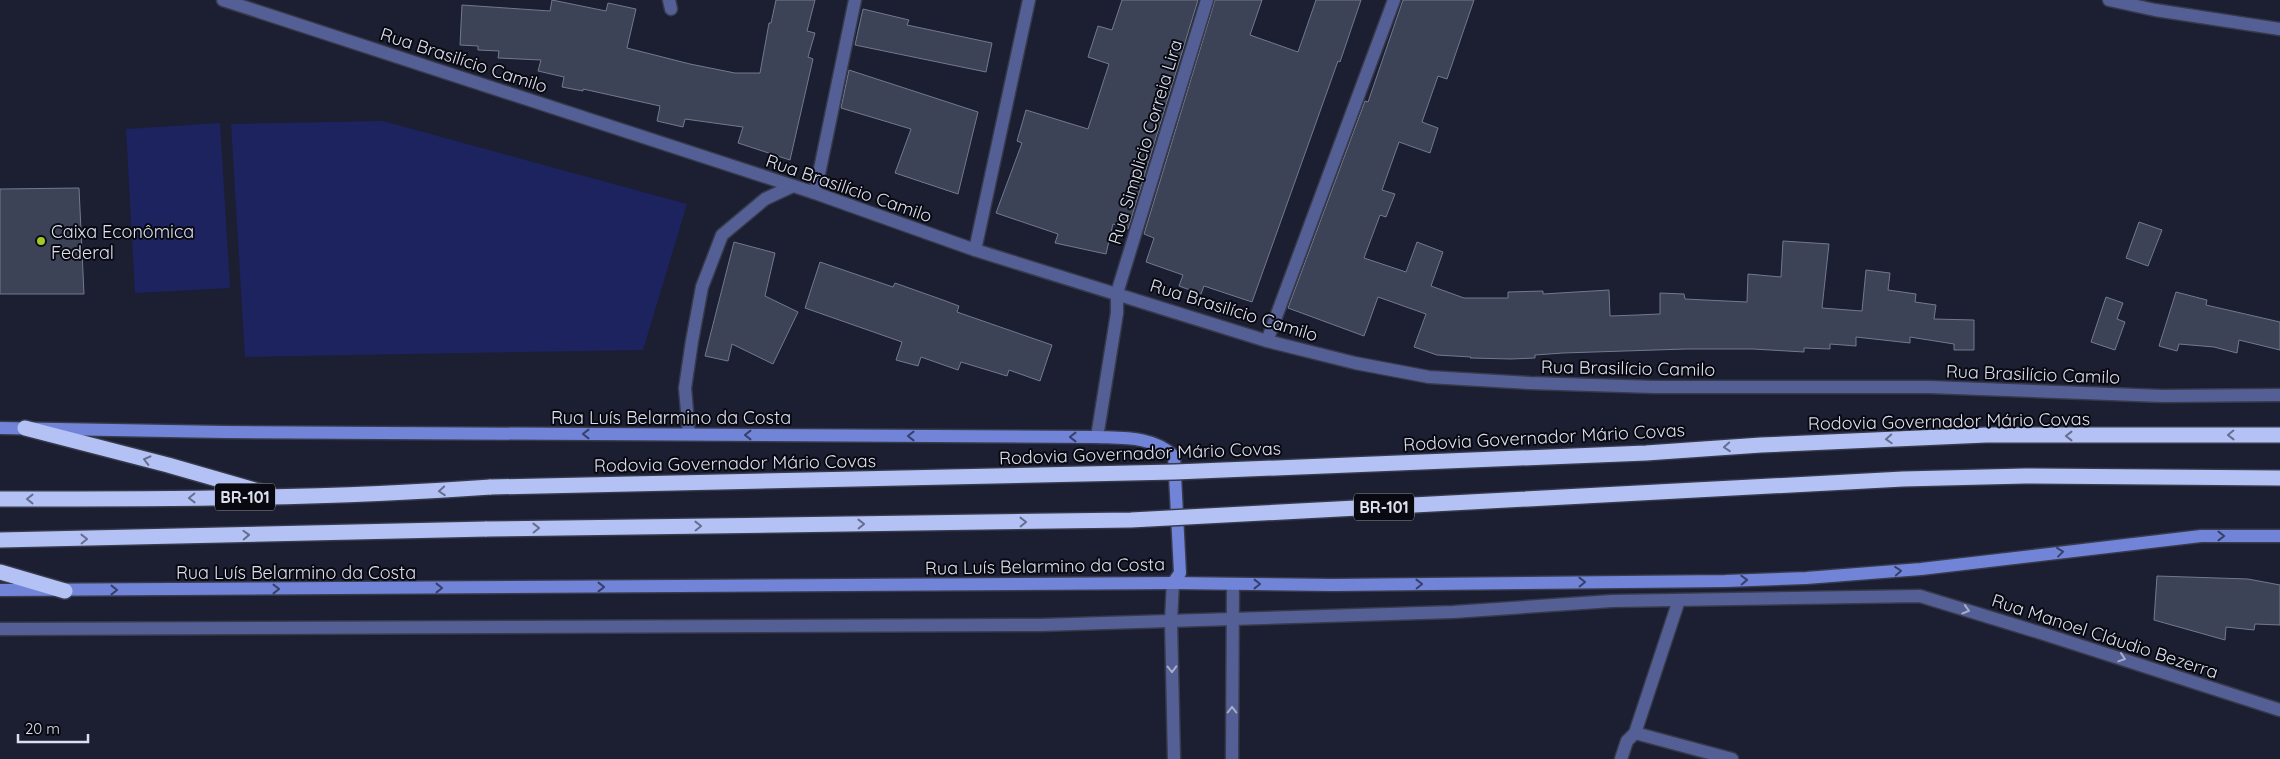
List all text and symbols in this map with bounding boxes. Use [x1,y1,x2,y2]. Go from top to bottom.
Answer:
street label: Rua Brasilício Camilo [378,22,550,98]
street label: Rua Simplicio Correia Lira [1103,37,1187,247]
street label: Rua Brasilício Camilo [763,149,935,227]
place label: Caixa Econômica Federal [51,220,194,264]
marker: Caixa Econômica Federal [35,235,47,247]
street label: Rua Brasilício Camilo [1147,274,1321,346]
street label: Rua Brasilício Camilo [1541,355,1715,381]
street label: Rua Brasilício Camilo [1946,359,2120,389]
street label: Rua Luís Belarmino da Costa [551,406,791,429]
street label: Rodovia Governador Mário Covas [1808,407,2090,435]
street label: Rodovia Governador Mário Covas [1402,418,1686,456]
one-way arrow [581,429,589,439]
one-way arrow [744,429,752,440]
one-way arrow [2227,430,2235,440]
one-way arrow [906,431,914,441]
one-way arrow [2065,431,2072,441]
one-way arrow [1069,432,1076,442]
one-way arrow [1885,433,1893,444]
street label: Rodovia Governador Mário Covas [999,437,1281,469]
one-way arrow [1722,442,1730,453]
street label: Rodovia Governador Mário Covas [594,449,876,477]
one-way arrow [143,455,151,465]
road number: BR-101 [215,484,275,511]
one-way arrow [438,485,446,496]
one-way arrow [188,493,196,503]
one-way arrow [25,494,33,504]
road number: BR-101 [1354,494,1414,520]
one-way arrow [1020,517,1027,527]
one-way arrow [857,519,865,529]
one-way arrow [695,521,703,531]
one-way arrow [532,523,540,533]
one-way arrow [242,530,250,540]
one-way arrow [2218,531,2225,541]
one-way arrow [80,534,88,544]
one-way arrow [2056,547,2064,558]
street label: Rua Luís Belarmino da Costa [925,552,1165,580]
street label: Rua Luís Belarmino da Costa [176,561,416,584]
one-way arrow [1894,566,1902,577]
one-way arrow [1740,575,1748,585]
one-way arrow [1578,577,1586,587]
one-way arrow [1254,579,1261,589]
one-way arrow [1416,579,1424,589]
one-way arrow [598,582,606,592]
one-way arrow [436,583,443,593]
one-way arrow [273,584,281,594]
one-way arrow [110,585,118,596]
street label: Rua Manoel Cláudio Bezerra [1989,588,2221,684]
one-way arrow [1962,605,1970,615]
one-way arrow [2117,653,2125,663]
one-way arrow [1167,665,1178,673]
one-way arrow [1227,706,1237,714]
scale bar [18,712,88,744]
text: 20 m [25,719,60,738]

